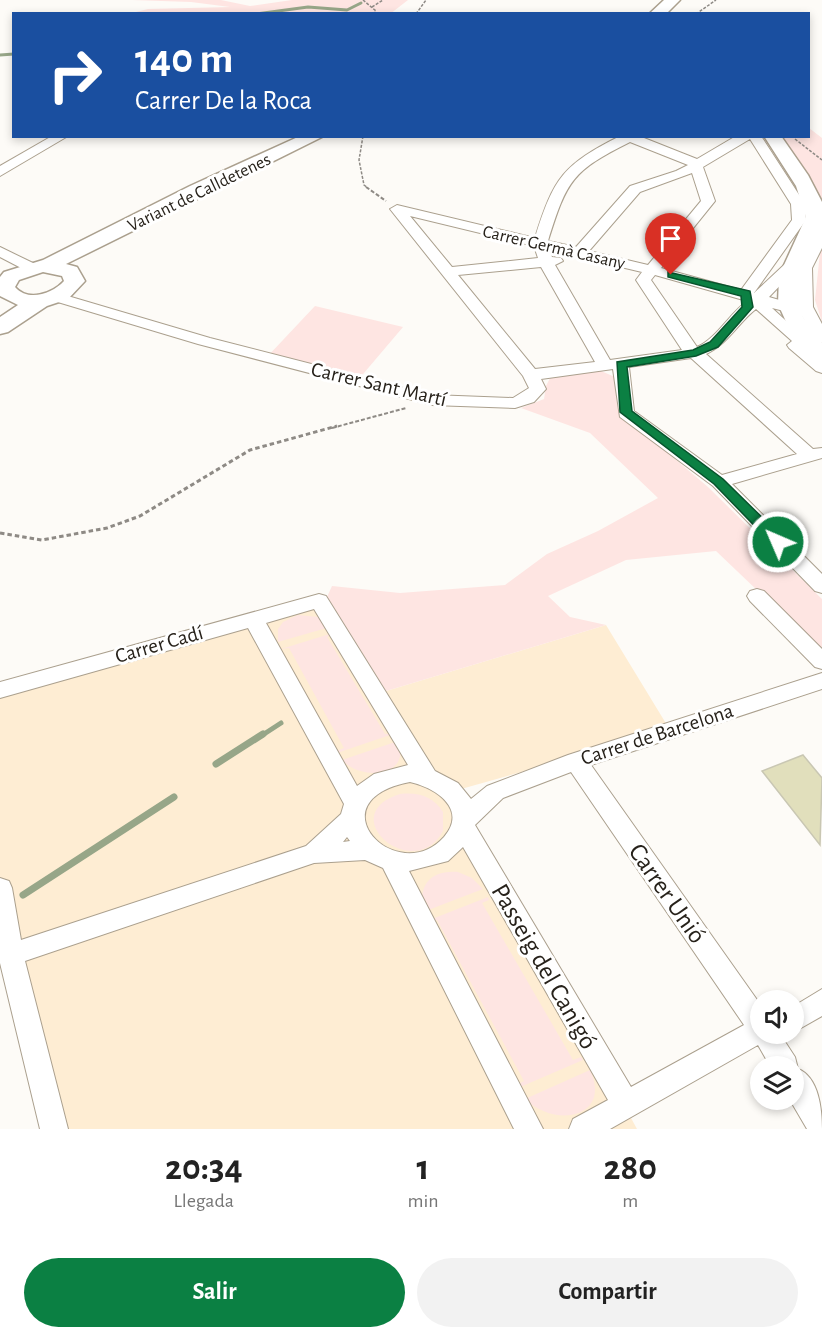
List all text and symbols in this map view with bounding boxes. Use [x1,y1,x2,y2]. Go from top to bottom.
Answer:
icon: right [36,36,114,114]
text: 140 m [135,38,233,80]
text: Carrer De la Roca [135,87,312,114]
street label: Variant de Calldetenes [125,151,274,235]
pin [645,213,696,275]
icon: arrive [654,222,687,255]
street label: Carrer Germà Casany [481,223,627,273]
street label: Carrer Sant Martí [309,359,450,410]
position arrow [746,510,810,574]
street label: Carrer Cadí [113,622,206,667]
street label: Carrer de Barcelona [578,700,736,769]
street label: Carrer Unió [624,839,711,948]
street label: Passeig del Canigó [486,880,602,1053]
map controls [750,990,804,1110]
button: sound [750,990,804,1044]
button: layers [750,1056,804,1110]
text: 20:34 [165,1150,243,1186]
text: 1 [417,1150,430,1186]
text: 280 [604,1150,657,1186]
text: Llegada [173,1191,234,1211]
text: min [407,1191,439,1211]
text: m [622,1191,638,1211]
button: Salir [24,1258,405,1327]
button: Compartir [417,1258,798,1327]

